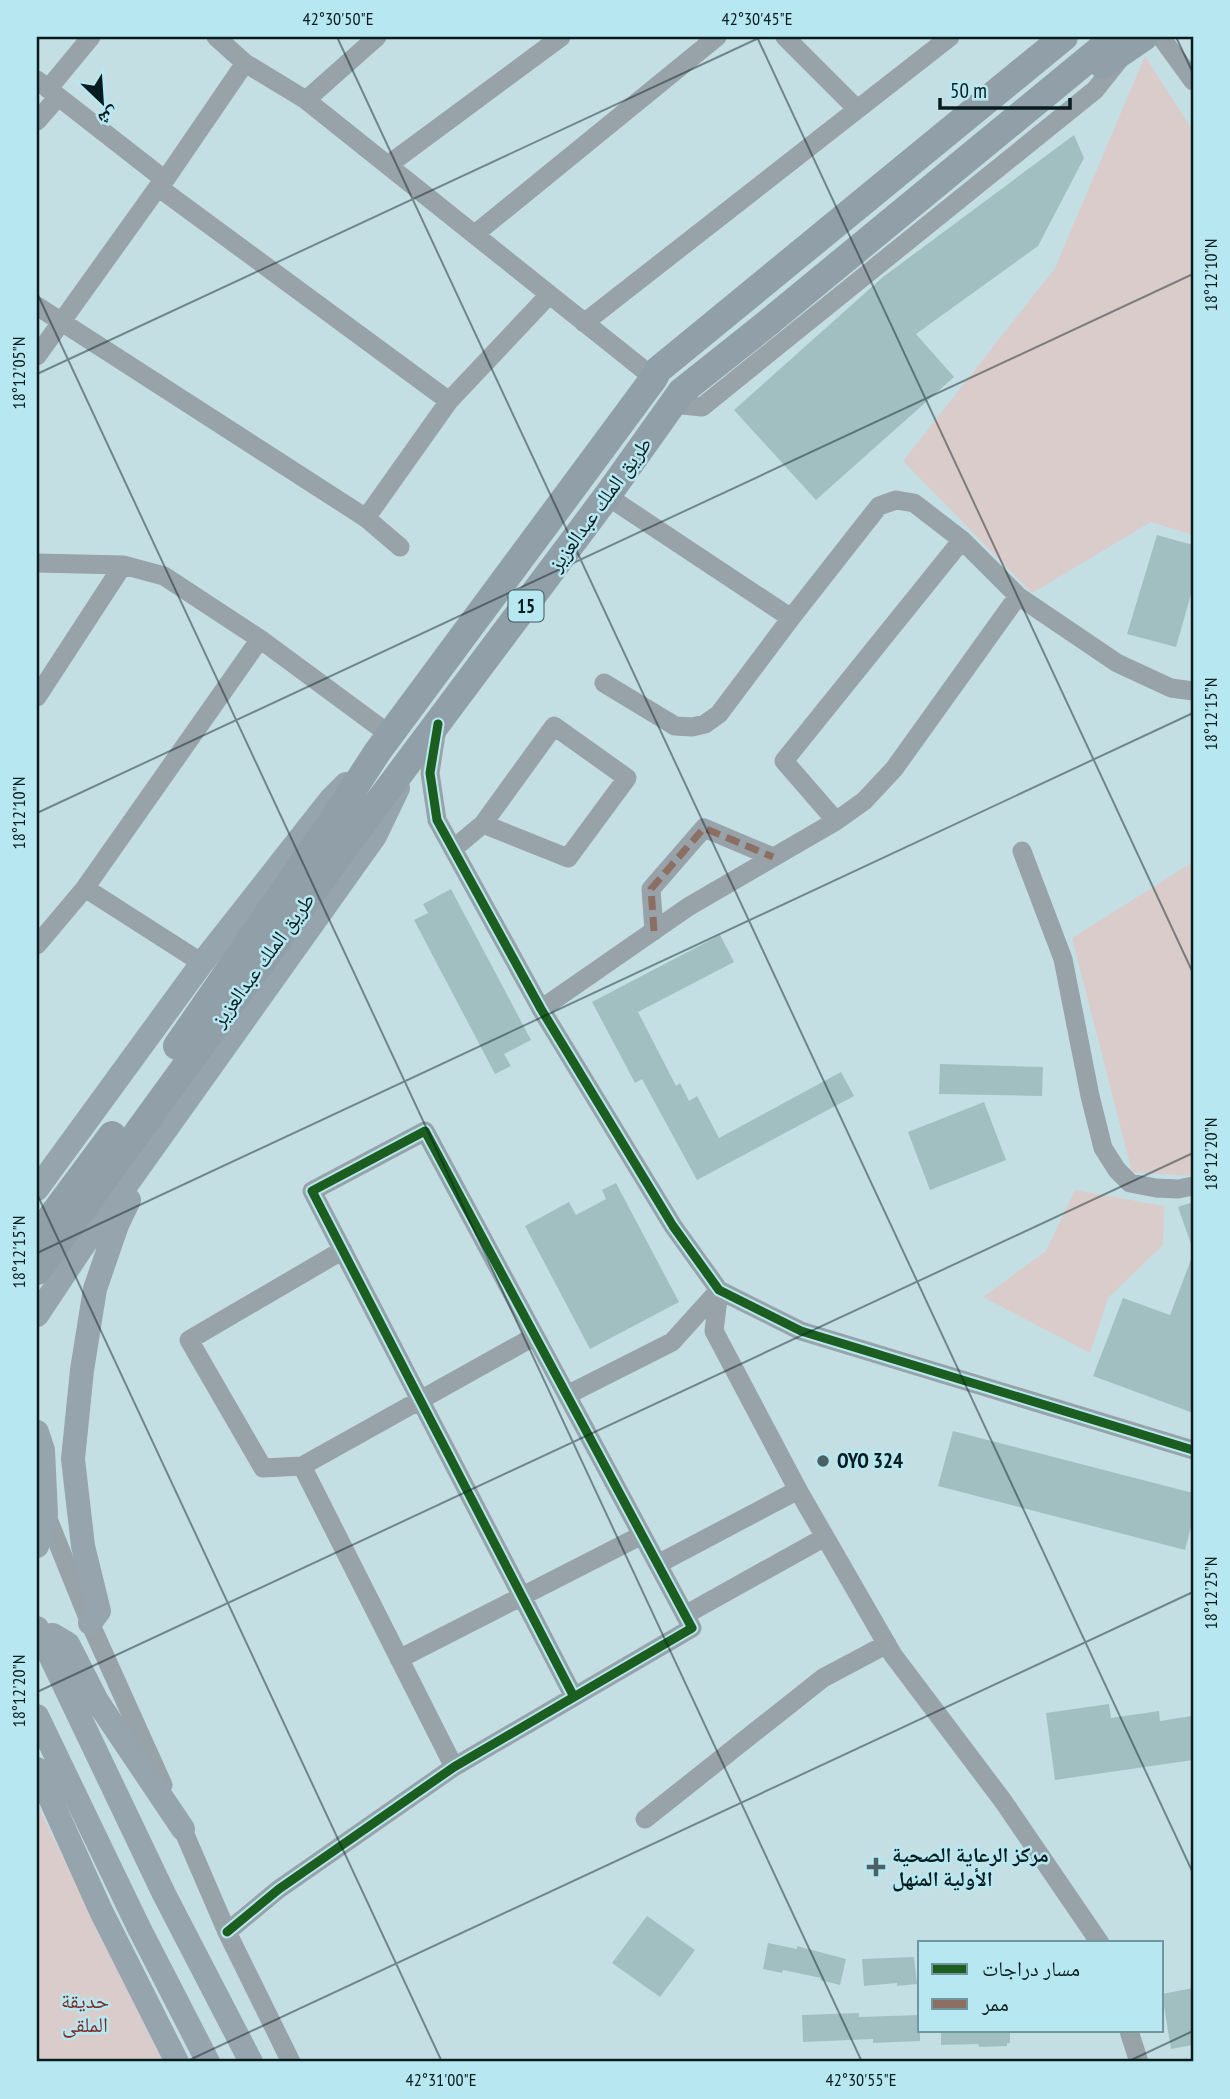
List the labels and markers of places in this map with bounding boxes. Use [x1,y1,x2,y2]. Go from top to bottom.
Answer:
place label: OYO 324 [837,1447,903,1474]
marker: OYO 324 [815,1453,831,1469]
place label: مركز الرعاية الصحية الأولية المنهل [892,1841,1049,1892]
marker: مركز الرعاية الصحية الأولية المنهل [866,1857,886,1877]

